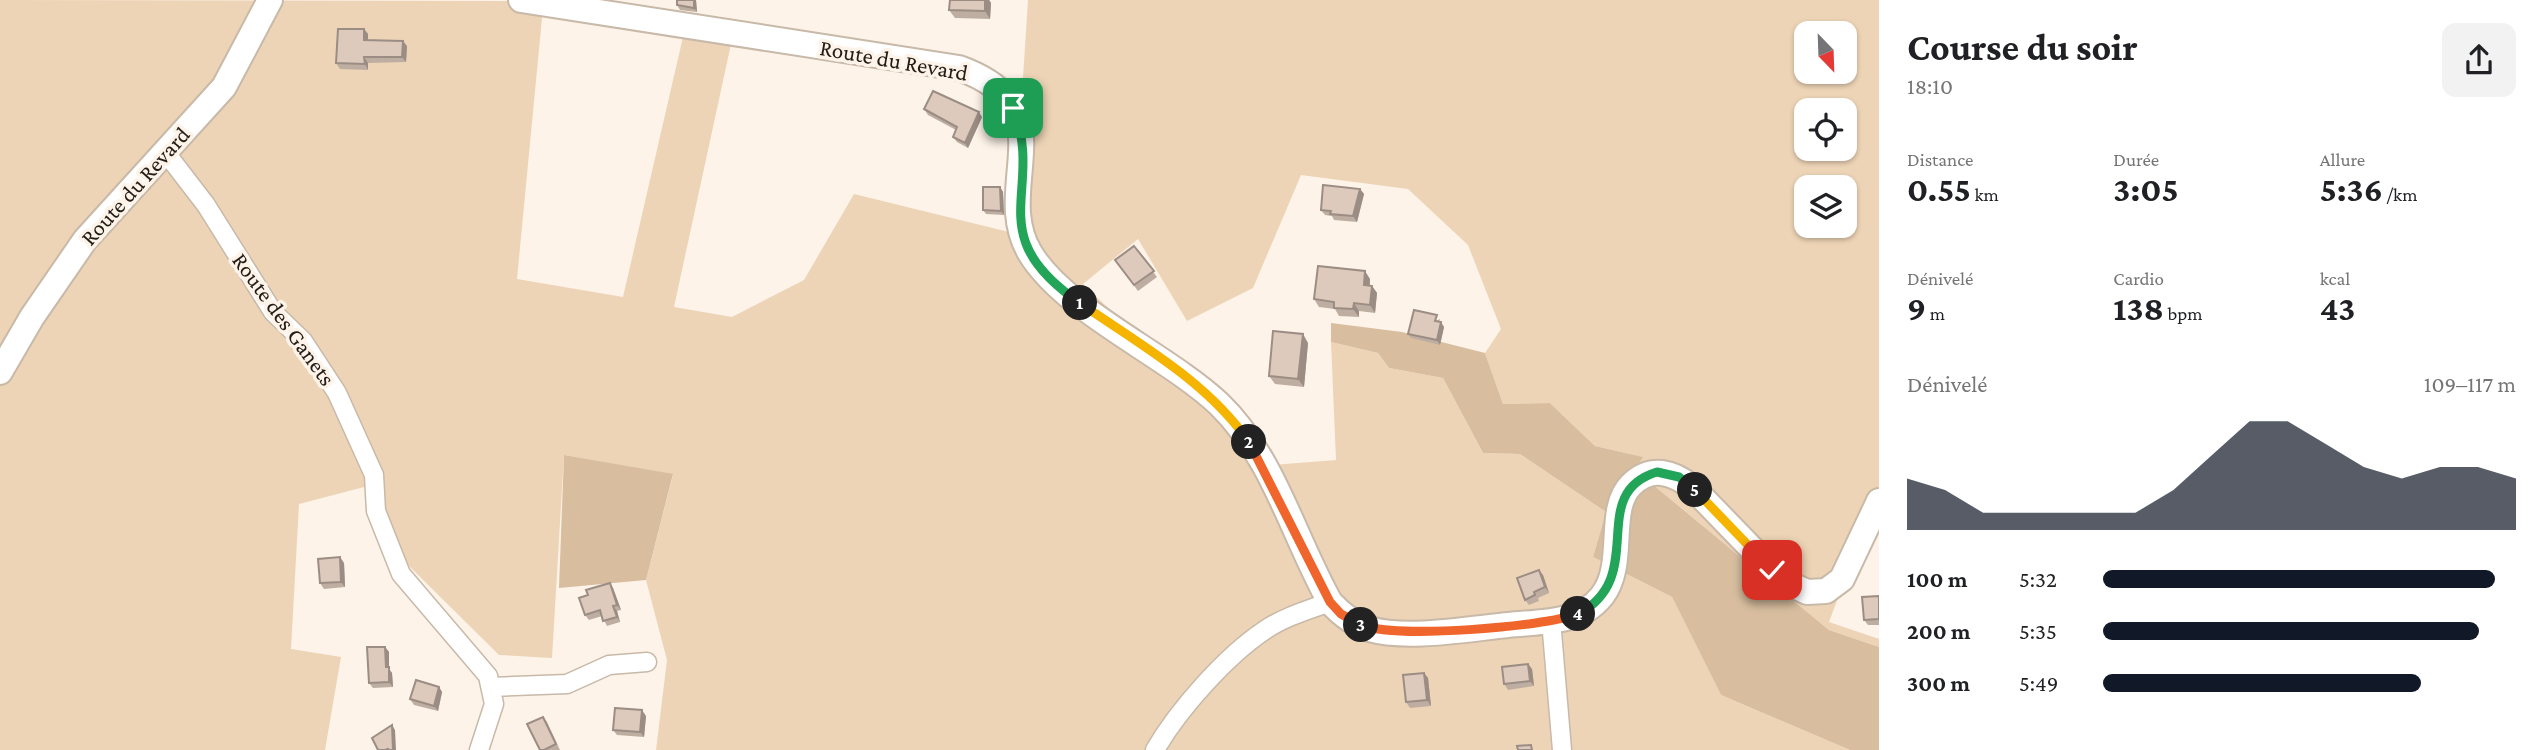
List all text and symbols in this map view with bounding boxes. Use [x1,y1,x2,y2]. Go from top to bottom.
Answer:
north arrow [1794,21,1857,84]
map controls [1794,21,1857,238]
button: share [2442,23,2516,97]
text: Course du soir [1907,26,2138,68]
street label: Route du Revard [818,34,970,86]
text: 18:10 [1907,73,1953,99]
pin [983,78,1043,138]
icon: arrive [994,89,1032,127]
button: locate [1794,98,1857,161]
street label: Route du Revard [75,122,195,250]
text: Distance [1907,149,1973,170]
text: Durée [2113,149,2159,170]
text: Allure [2320,149,2365,170]
text: 0.55 [1907,170,1971,209]
text: 3:05 [2113,170,2179,209]
text: 5:36 [2320,170,2383,209]
button: layers [1794,175,1857,238]
text: km [1971,184,1999,205]
text: /km [2383,184,2417,205]
street label: Route des Ganets [227,248,341,390]
text: Dénivelé [1907,268,1973,289]
text: Cardio [2113,268,2164,289]
text: kcal [2320,268,2350,289]
pin: 1 [1062,286,1098,320]
text: 9 [1907,289,1926,328]
text: 138 [2113,289,2164,328]
text: 43 [2320,289,2355,328]
text: 1 [1076,292,1083,313]
text: m [1926,303,1945,324]
text: bpm [2164,303,2202,324]
text: Dénivelé [1907,371,1987,397]
text: 109–117 m [2424,371,2516,397]
pin: 2 [1232,424,1266,460]
text: 2 [1244,431,1253,452]
pin: 5 [1678,472,1712,508]
text: 5 [1690,479,1699,500]
pin [1742,540,1802,600]
icon: check [1753,551,1791,589]
text: 100 m [1907,566,1967,592]
text: 5:32 [2019,566,2057,592]
pin: 4 [1560,596,1596,632]
text: 4 [1572,603,1583,624]
pin: 3 [1344,608,1378,642]
text: 3 [1356,614,1365,635]
text: 200 m [1907,618,1971,644]
text: 5:35 [2019,618,2057,644]
text: 300 m [1907,670,1970,696]
text: 5:49 [2019,670,2058,696]

